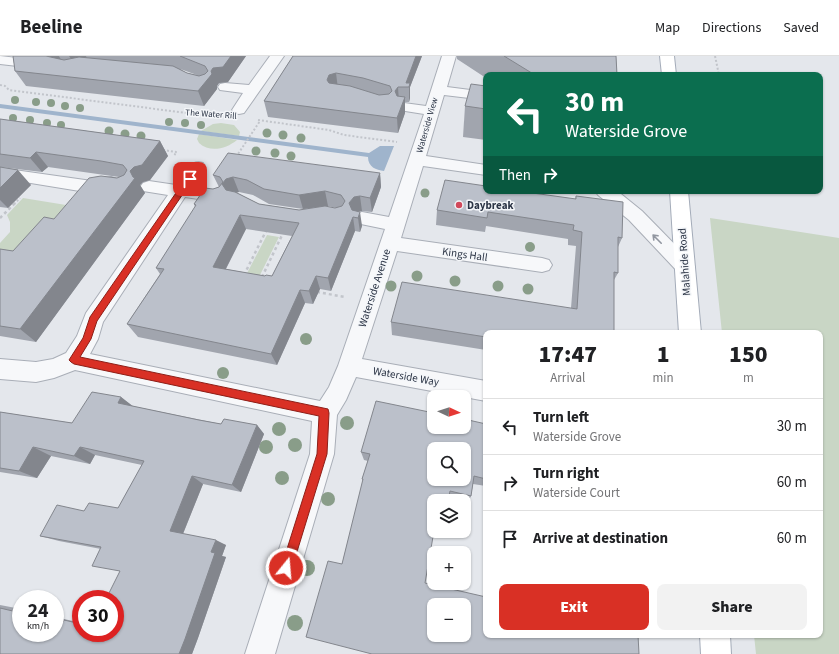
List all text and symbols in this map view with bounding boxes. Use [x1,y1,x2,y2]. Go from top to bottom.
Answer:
text: Beeline [20,14,83,41]
text: Map [655,18,680,38]
text: Directions [702,18,761,38]
text: Saved [783,18,819,38]
text: 30 m [565,82,624,122]
icon: left [499,88,551,140]
street label: Waterside View [413,95,442,154]
street label: The Water Rill [185,106,237,123]
text: Waterside Grove [565,119,687,144]
pin [173,162,207,196]
icon: right [539,164,561,186]
text: Then [499,165,531,186]
icon: arrive [179,168,201,190]
place label: Daybreak [467,198,514,213]
marker: Daybreak [454,200,464,210]
street label: Malahide Road [675,228,694,296]
one-way arrow [652,234,662,244]
street label: Kings Hall [441,244,489,265]
street label: Waterside Avenue [355,247,394,329]
text: 17:47 [538,337,597,372]
text: 1 [657,337,670,372]
text: 150 [729,337,768,372]
street label: Waterside Way [372,363,440,390]
text: Arrival [550,369,585,387]
text: min [653,369,674,387]
text: m [743,369,754,387]
north arrow [427,390,471,434]
map controls [427,390,471,642]
text: Turn left [533,407,589,428]
icon: left [499,416,521,438]
text: 30 m [777,416,807,437]
text: Waterside Grove [533,428,621,446]
button: search [427,442,471,486]
text: Turn right [533,463,599,484]
icon: right [499,472,521,494]
text: 60 m [777,472,807,493]
text: Waterside Court [533,484,620,502]
button: layers [427,494,471,538]
icon: arrive [499,528,521,550]
text: Arrive at destination [533,528,668,549]
text: 60 m [777,528,807,549]
button: + [427,546,471,590]
position arrow [265,547,307,589]
button: Exit [499,584,649,630]
button: Share [657,584,807,630]
speed limit sign: 30 [72,590,124,642]
text: 24 [27,597,49,625]
button: − [427,598,471,642]
text: km/h [27,619,49,633]

